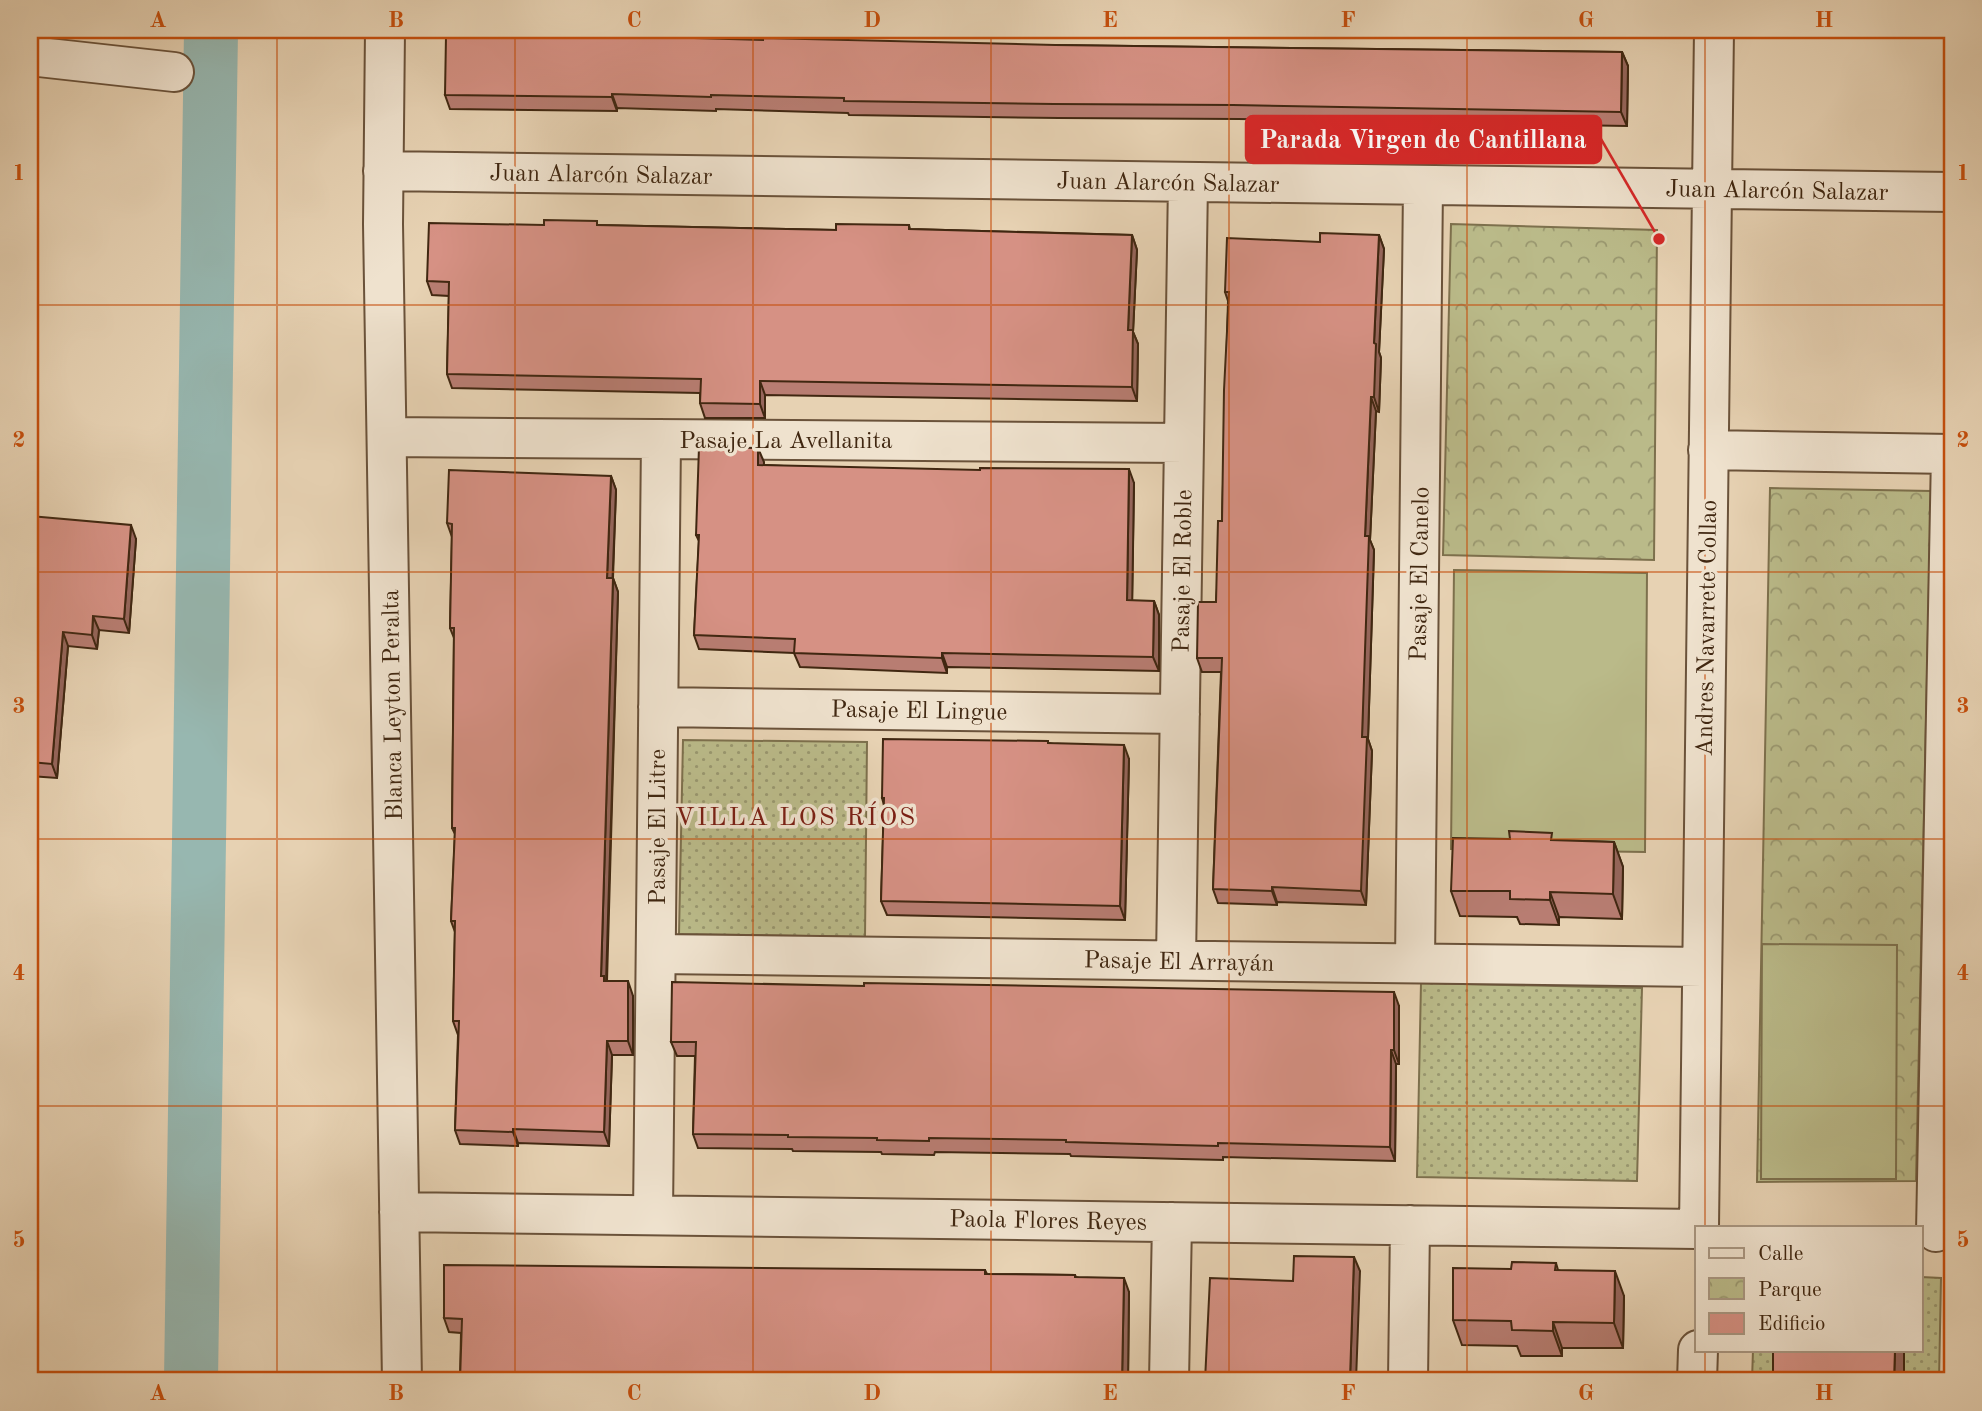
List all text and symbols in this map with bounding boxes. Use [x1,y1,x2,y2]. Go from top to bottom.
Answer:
text: A [149,9,167,32]
text: B [388,9,404,32]
text: C [626,9,642,32]
text: D [863,9,881,32]
text: E [1102,9,1118,32]
text: F [1340,9,1356,32]
text: G [1578,9,1594,32]
text: H [1815,9,1833,32]
callout: Parada Virgen de Cantillana [1246,116,1601,163]
text: Parada Virgen de Cantillana [1259,128,1587,154]
text: 1 [12,162,26,185]
street label: Juan Alarcón Salazar [489,162,713,190]
text: 1 [1956,162,1970,185]
street label: Juan Alarcón Salazar [1056,170,1280,198]
street label: Juan Alarcón Salazar [1665,178,1889,206]
text: 2 [12,429,26,452]
text: 2 [1956,429,1970,452]
street label: Pasaje La Avellanita [679,430,893,454]
street label: Pasaje El Canelo [1407,486,1435,662]
street label: Pasaje El Roble [1171,489,1197,653]
street label: Andres Navarrete Collao [1694,499,1722,757]
street label: Blanca Leyton Peralta [380,589,408,821]
text: 3 [12,695,26,718]
text: 3 [1956,695,1970,718]
street label: Pasaje El Lingue [830,698,1008,726]
street label: Pasaje El Litre [647,749,671,905]
district label: VILLA LOS RÍOS [675,801,917,831]
street label: Pasaje El Arrayán [1083,949,1275,977]
text: 4 [12,962,26,985]
text: 4 [1956,962,1970,985]
street label: Paola Flores Reyes [949,1208,1147,1236]
legend [1695,1226,1923,1352]
text: 5 [12,1229,26,1252]
text: 5 [1956,1229,1970,1252]
text: Calle [1758,1244,1803,1265]
text: Parque [1758,1280,1822,1301]
text: Edificio [1758,1314,1826,1335]
text: A [149,1382,167,1405]
text: B [388,1382,404,1405]
text: C [626,1382,642,1405]
text: D [863,1382,881,1405]
text: E [1102,1382,1118,1405]
text: F [1340,1382,1356,1405]
text: G [1578,1382,1594,1405]
text: H [1815,1382,1833,1405]

